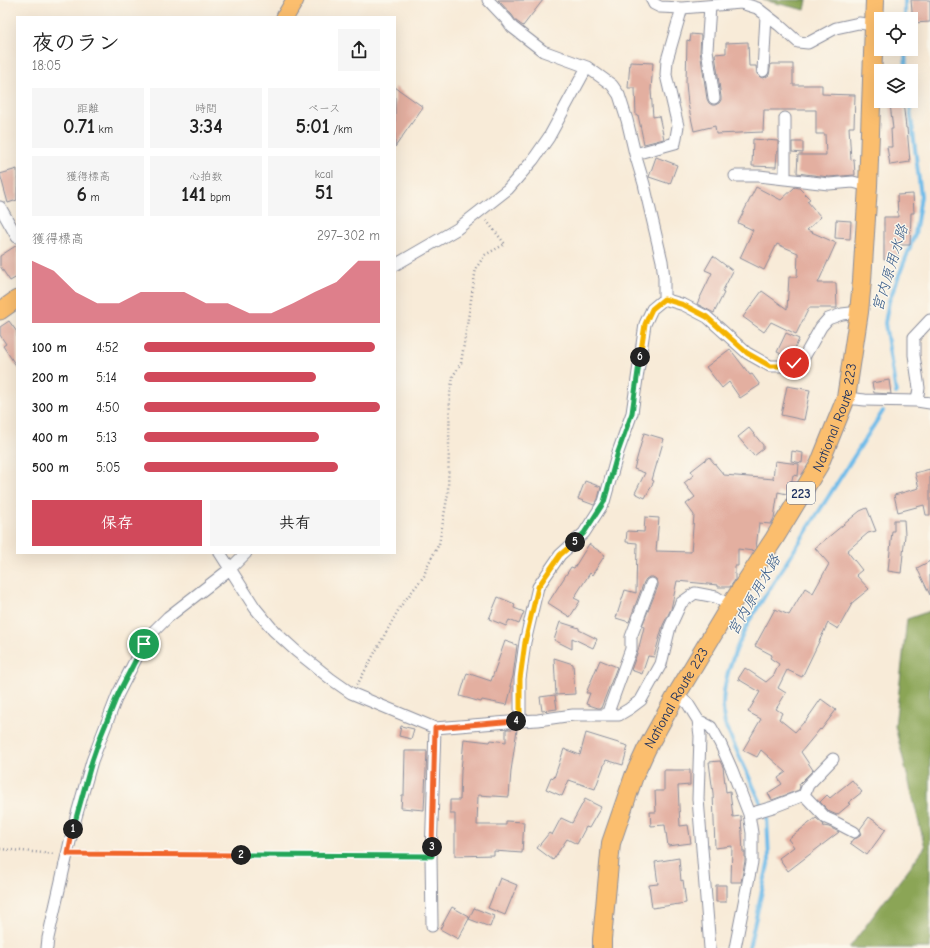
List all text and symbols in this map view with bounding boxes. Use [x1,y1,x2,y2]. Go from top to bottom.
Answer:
map controls [874,12,918,108]
button: locate [874,12,918,56]
button: share [338,29,380,71]
text: 夜のラン [32,30,120,56]
text: 18:05 [32,58,61,73]
button: layers [874,64,918,108]
text: 距離 [77,102,99,115]
text: 時間 [195,102,217,115]
text: ペース [308,102,340,115]
text: 0.71 [63,115,95,138]
text: 3:34 [189,115,223,138]
text: 5:01 [296,115,330,138]
text: km [95,123,113,136]
text: /km [330,123,352,136]
text: kcal [315,168,333,181]
text: 獲得標高 [66,170,110,183]
text: 心拍数 [190,170,223,183]
text: 51 [315,181,333,204]
text: 6 [76,183,87,206]
text: 141 [181,183,206,206]
text: m [87,191,100,204]
text: bpm [206,191,231,204]
water label: 宮内原用水路 [868,221,912,314]
text: 297–302 m [317,228,380,243]
text: 獲得標高 [32,231,84,246]
text: 100 m [32,340,67,355]
text: 4:52 [96,340,119,355]
pin [777,346,811,380]
pin: 6 [630,347,650,367]
text: 6 [637,350,643,363]
icon: check [783,352,805,374]
street label: National Route 223 [809,362,860,475]
text: 200 m [32,370,68,385]
text: 5:14 [96,370,117,385]
text: 300 m [32,400,68,415]
text: 4:50 [96,400,120,415]
text: 400 m [32,430,68,445]
text: 5:13 [96,430,117,445]
text: 500 m [32,460,69,475]
text: 5:05 [96,460,120,475]
road number: 223 [787,482,815,504]
button: 保存 [32,500,202,546]
button: 共有 [210,500,380,546]
pin: 5 [565,532,585,552]
text: 5 [572,535,578,548]
water label: 宮内原用水路 [724,551,785,638]
pin [127,627,161,661]
icon: arrive [133,633,155,655]
street label: National Route 223 [641,645,712,751]
pin: 4 [506,711,526,731]
text: 4 [513,714,519,727]
pin: 1 [63,819,83,839]
text: 1 [71,822,75,835]
pin: 3 [422,837,442,857]
text: 3 [429,840,435,853]
pin: 2 [231,845,251,865]
text: 2 [238,848,244,861]

